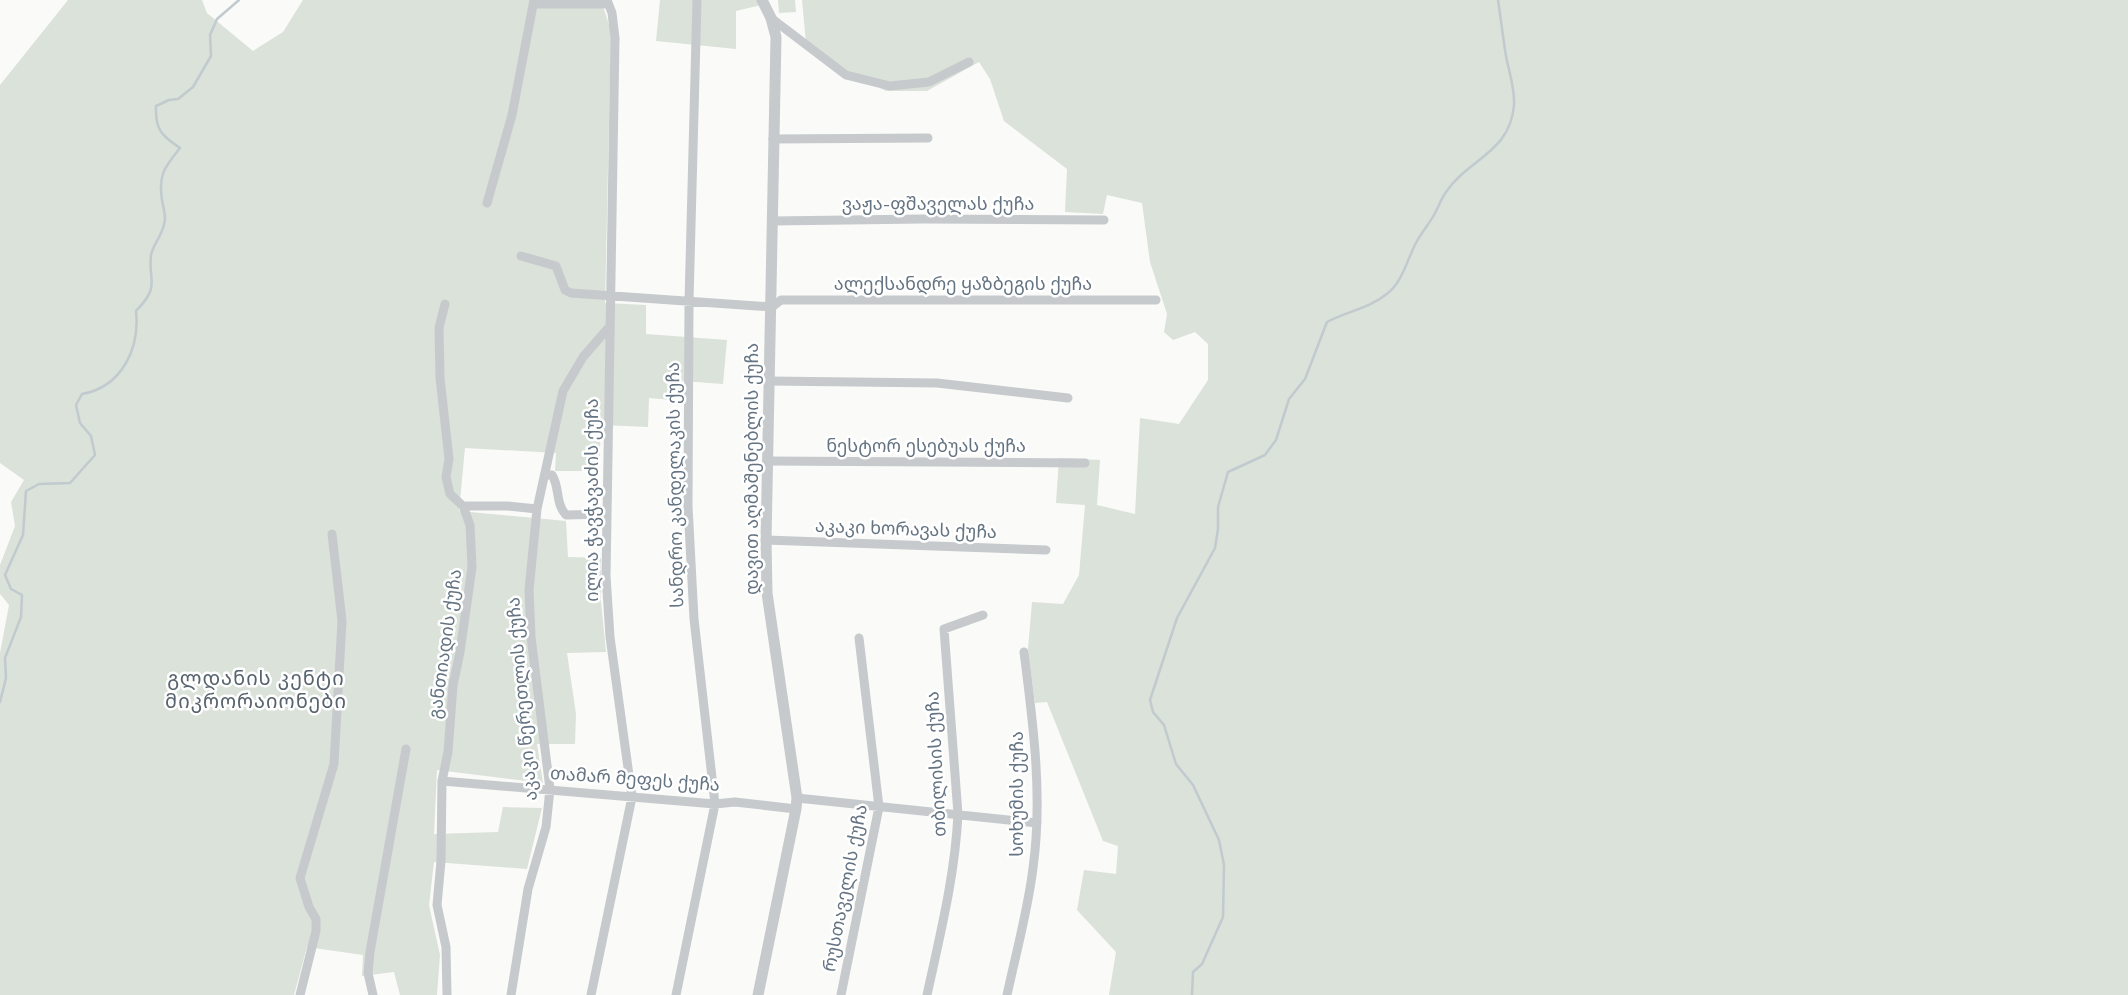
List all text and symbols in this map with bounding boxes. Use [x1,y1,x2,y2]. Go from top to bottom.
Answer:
street label: ვაჟა-ფშაველას ქუჩა [842,192,1034,216]
street label: ალექსანდრე ყაზბეგის ქუჩა [834,272,1092,296]
street label: დავით აღმაშენებლის ქუჩა [740,343,764,595]
street label: სანდრო კანდელაკის ქუჩა [661,362,689,608]
street label: ილია ჭავჭავაძის ქუჩა [580,398,604,602]
street label: ნესტორ ესებუას ქუჩა [826,434,1026,458]
street label: აკაკი ხორავას ქუჩა [815,514,997,544]
street label: განთიადის ქუჩა [423,568,467,720]
street label: აკაკი წერეთლის ქუჩა [501,596,543,802]
district label: გლდანის კენტი მიკრორაიონები [165,665,347,715]
street label: თბილისის ქუჩა [920,691,952,837]
street label: სოხუმის ქუჩა [1005,731,1029,857]
street label: თამარ მეფეს ქუჩა [549,761,721,797]
street label: რუსთაველის ქუჩა [817,802,873,974]

